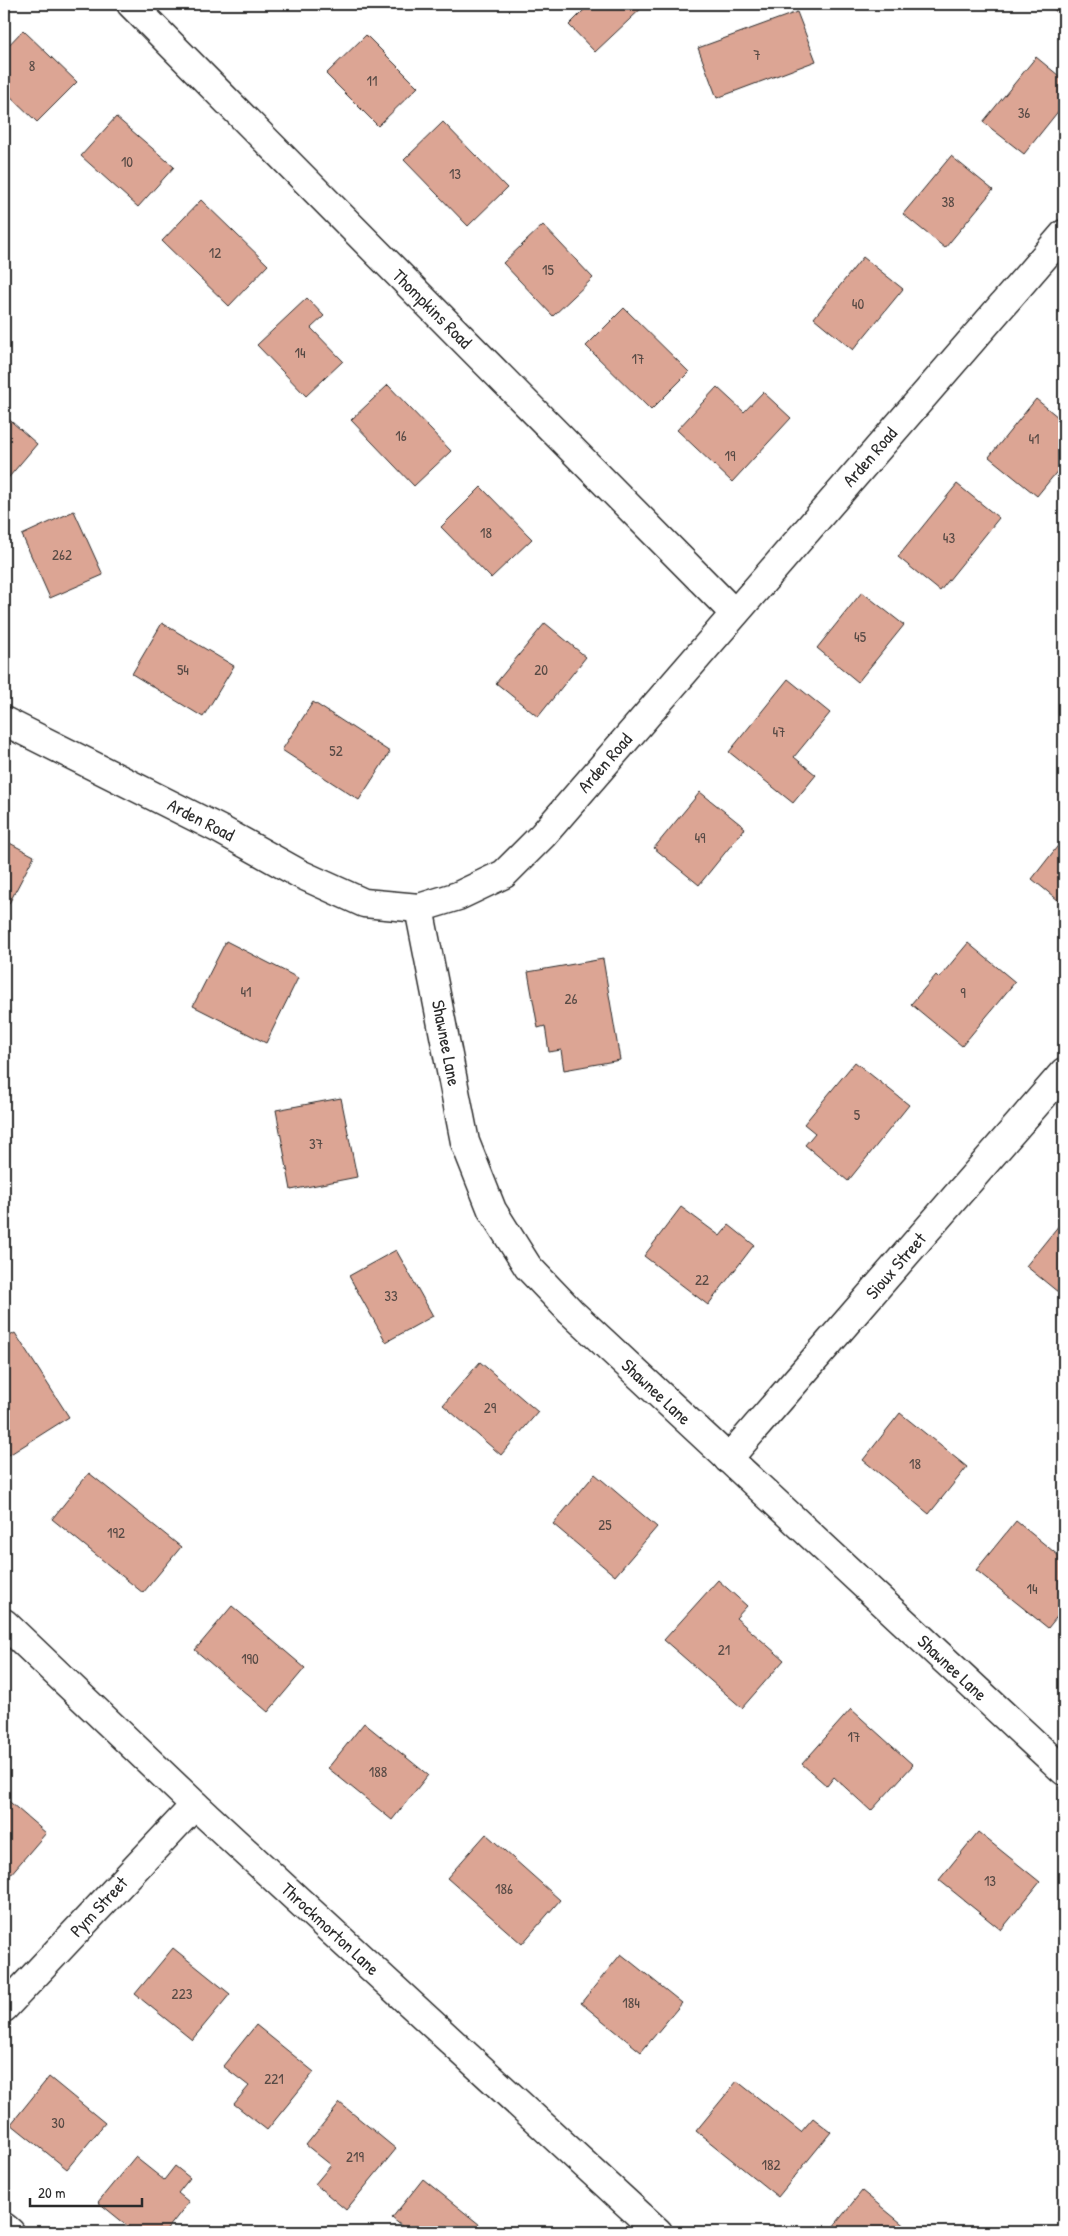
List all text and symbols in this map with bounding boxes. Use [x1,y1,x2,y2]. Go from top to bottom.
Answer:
house number: 7 [753,44,761,65]
house number: 8 [29,55,35,76]
house number: 11 [367,70,377,91]
house number: 36 [1018,102,1030,123]
house number: 10 [121,151,133,172]
house number: 13 [449,163,461,184]
house number: 38 [941,191,955,212]
house number: 12 [209,242,221,263]
house number: 15 [542,259,555,280]
street label: Thompkins Road [387,263,478,354]
house number: 40 [852,293,864,314]
house number: 14 [294,342,306,363]
house number: 17 [632,348,644,369]
street label: Arden Road [837,421,903,492]
house number: 16 [395,425,407,446]
house number: 41 [1028,428,1040,449]
house number: 19 [725,445,736,466]
house number: 18 [480,522,492,543]
house number: 43 [943,527,955,548]
house number: 262 [52,544,72,565]
house number: 45 [854,626,867,647]
house number: 54 [177,659,189,680]
house number: 20 [534,659,548,680]
house number: 47 [772,721,786,742]
street label: Arden Road [572,727,638,798]
house number: 52 [329,740,343,761]
street label: Arden Road [164,792,239,847]
house number: 49 [694,827,706,848]
house number: 41 [240,981,252,1002]
house number: 9 [960,982,966,1003]
house number: 26 [564,988,578,1009]
street label: Shawnee Lane [426,998,467,1088]
house number: 5 [854,1104,861,1125]
house number: 37 [309,1133,323,1154]
street label: Sioux Street [860,1226,932,1304]
house number: 22 [695,1269,709,1290]
house number: 33 [384,1285,398,1306]
street label: Shawnee Lane [616,1353,697,1430]
house number: 29 [484,1397,497,1418]
house number: 18 [909,1453,921,1474]
house number: 25 [598,1514,612,1535]
house number: 192 [107,1522,125,1543]
house number: 14 [1026,1578,1038,1599]
street label: Shawnee Lane [912,1629,993,1706]
house number: 21 [718,1639,730,1660]
house number: 190 [241,1648,259,1669]
house number: 17 [848,1726,860,1747]
house number: 188 [369,1761,387,1782]
street label: Pym Street [64,1870,134,1942]
house number: 13 [984,1870,996,1891]
street label: Throckmorton Lane [276,1877,385,1981]
house number: 186 [495,1878,513,1899]
house number: 223 [172,1983,193,2004]
house number: 184 [622,1992,640,2013]
house number: 221 [264,2068,284,2089]
house number: 30 [51,2112,65,2133]
house number: 219 [346,2146,364,2167]
house number: 182 [762,2154,780,2175]
scale bar [30,2176,142,2208]
text: 20 m [38,2182,65,2203]

